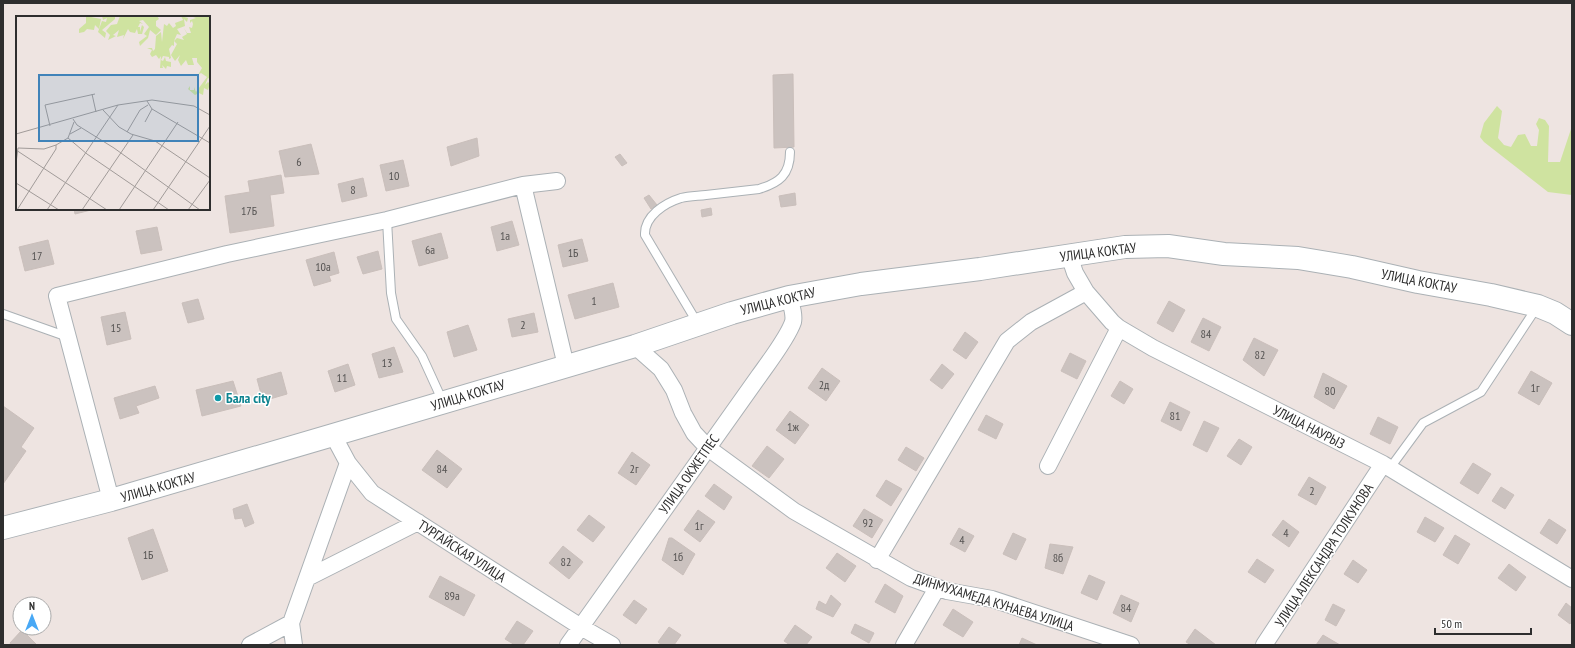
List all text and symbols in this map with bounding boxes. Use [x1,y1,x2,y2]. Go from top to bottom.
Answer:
inset map [16,16,210,210]
house number: 6 [296,154,302,169]
house number: 10 [389,168,399,183]
house number: 8 [350,182,356,197]
house number: 17Б [241,203,257,218]
house number: 1а [500,228,510,243]
street label: УЛИЦА КОКТАУ [1059,238,1138,266]
house number: 6а [425,242,435,257]
house number: 1Б [568,245,578,260]
house number: 17 [32,248,42,263]
house number: 10а [315,259,331,274]
street label: УЛИЦА КОКТАУ [1380,265,1459,297]
street label: УЛИЦА КОКТАУ [739,283,818,319]
house number: 1 [591,293,597,308]
house number: 2 [520,317,526,332]
house number: 15 [111,320,121,335]
house number: 84 [1201,326,1212,341]
house number: 82 [1255,347,1265,362]
house number: 13 [382,355,392,370]
house number: 11 [337,370,347,385]
street label: УЛИЦА КОКТАУ [429,375,508,415]
house number: 2д [819,377,830,392]
house number: 1г [1531,380,1540,395]
house number: 80 [1325,383,1335,398]
place label: Бала city [226,389,271,407]
marker: Бала city [213,393,223,403]
street label: УЛИЦА НАУРЫЗ [1270,401,1348,453]
house number: 81 [1170,408,1180,423]
house number: 1ж [787,419,799,434]
street label: УЛИЦА ОКЖЕТПЕС [655,430,723,517]
house number: 84 [437,461,448,476]
house number: 2г [630,461,639,476]
street label: УЛИЦА КОКТАУ [119,468,198,506]
street label: УЛИЦА АЛЕКСАНДРА ТОЛКУНОВА [1271,480,1377,630]
house number: 2 [1309,483,1315,498]
house number: 92 [863,515,873,530]
street label: ТУРГАЙСКАЯ УЛИЦА [415,516,510,586]
house number: 1г [695,518,704,533]
house number: 4 [1283,525,1289,540]
house number: 4 [959,532,965,547]
house number: 1Б [143,547,153,562]
house number: 1б [673,549,683,564]
house number: 8б [1053,550,1063,565]
house number: 82 [561,554,571,569]
street label: ДИНМУХАМЕДА КУНАЕВА УЛИЦА [912,569,1077,635]
house number: 89а [444,588,460,603]
north arrow [12,596,52,636]
text: N [29,599,35,613]
house number: 84 [1121,600,1132,615]
scale bar [1435,610,1531,636]
text: 50 m [1441,616,1462,631]

